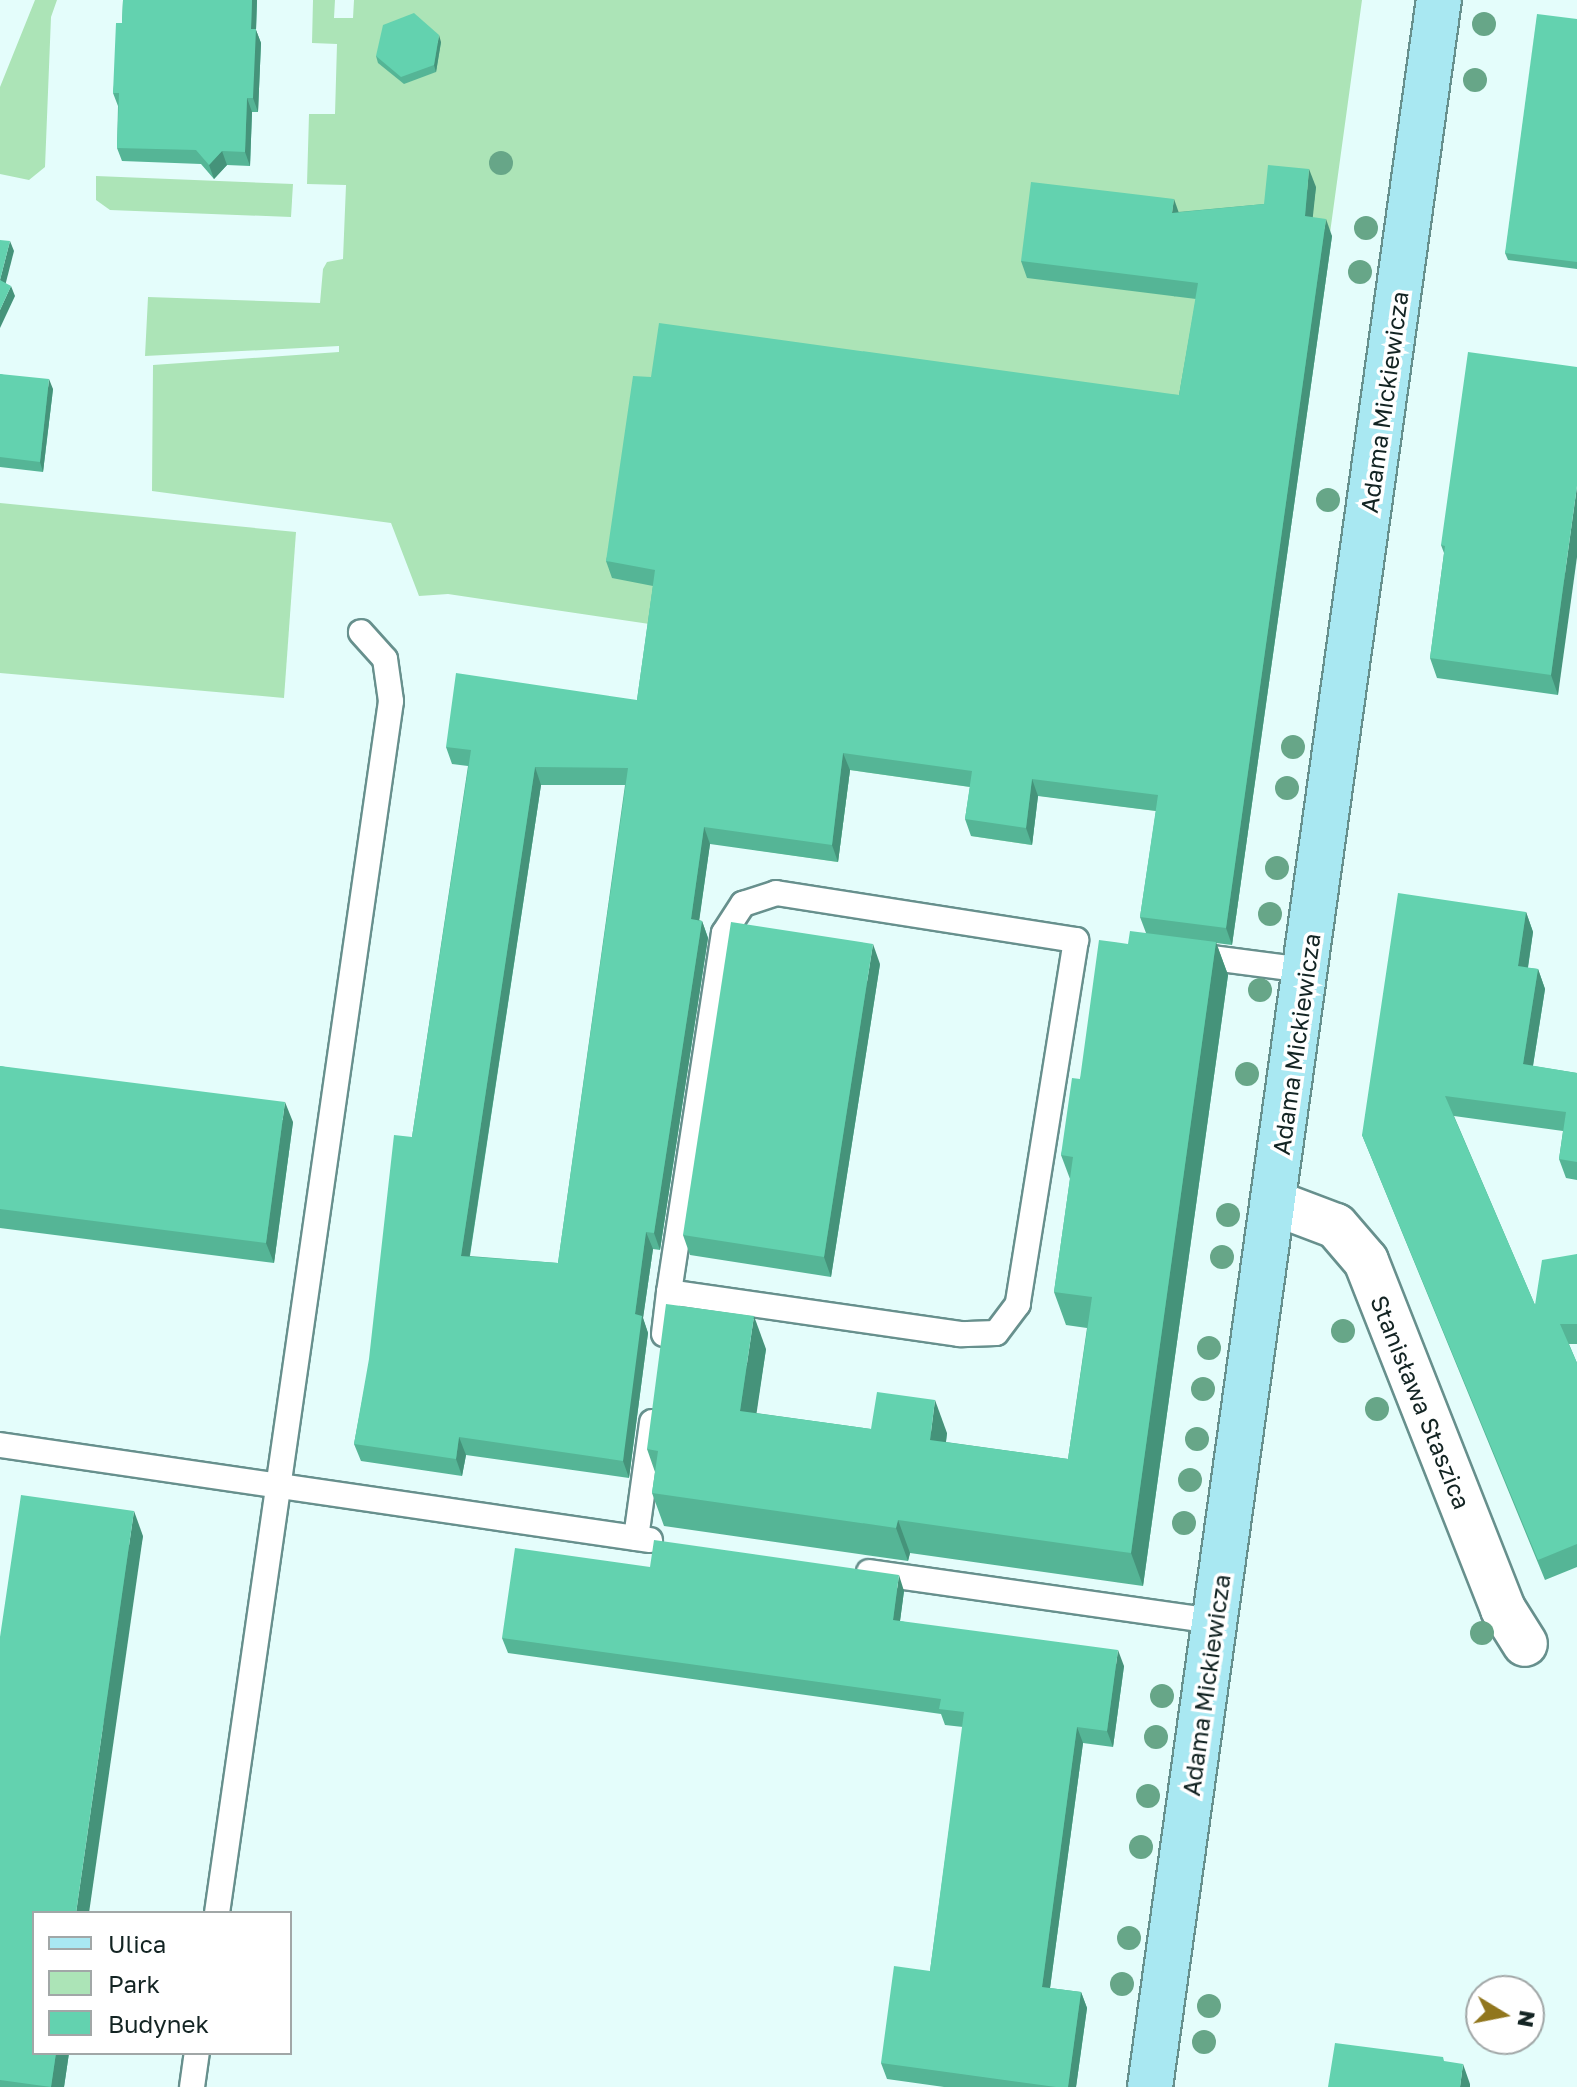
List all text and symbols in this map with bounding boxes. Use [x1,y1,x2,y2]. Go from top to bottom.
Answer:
street label: Adama Mickiewicza [1354,289,1414,515]
street label: Adama Mickiewicza [1266,931,1326,1157]
street label: Stanisława Staszica [1365,1291,1477,1513]
street label: Adama Mickiewicza [1176,1572,1236,1798]
legend [32,1911,292,2055]
text: Ulica [108,1929,166,1958]
text: Park [108,1969,160,1998]
north arrow [1465,1975,1545,2055]
text: N [1512,2008,1542,2029]
text: Budynek [108,2009,209,2038]

